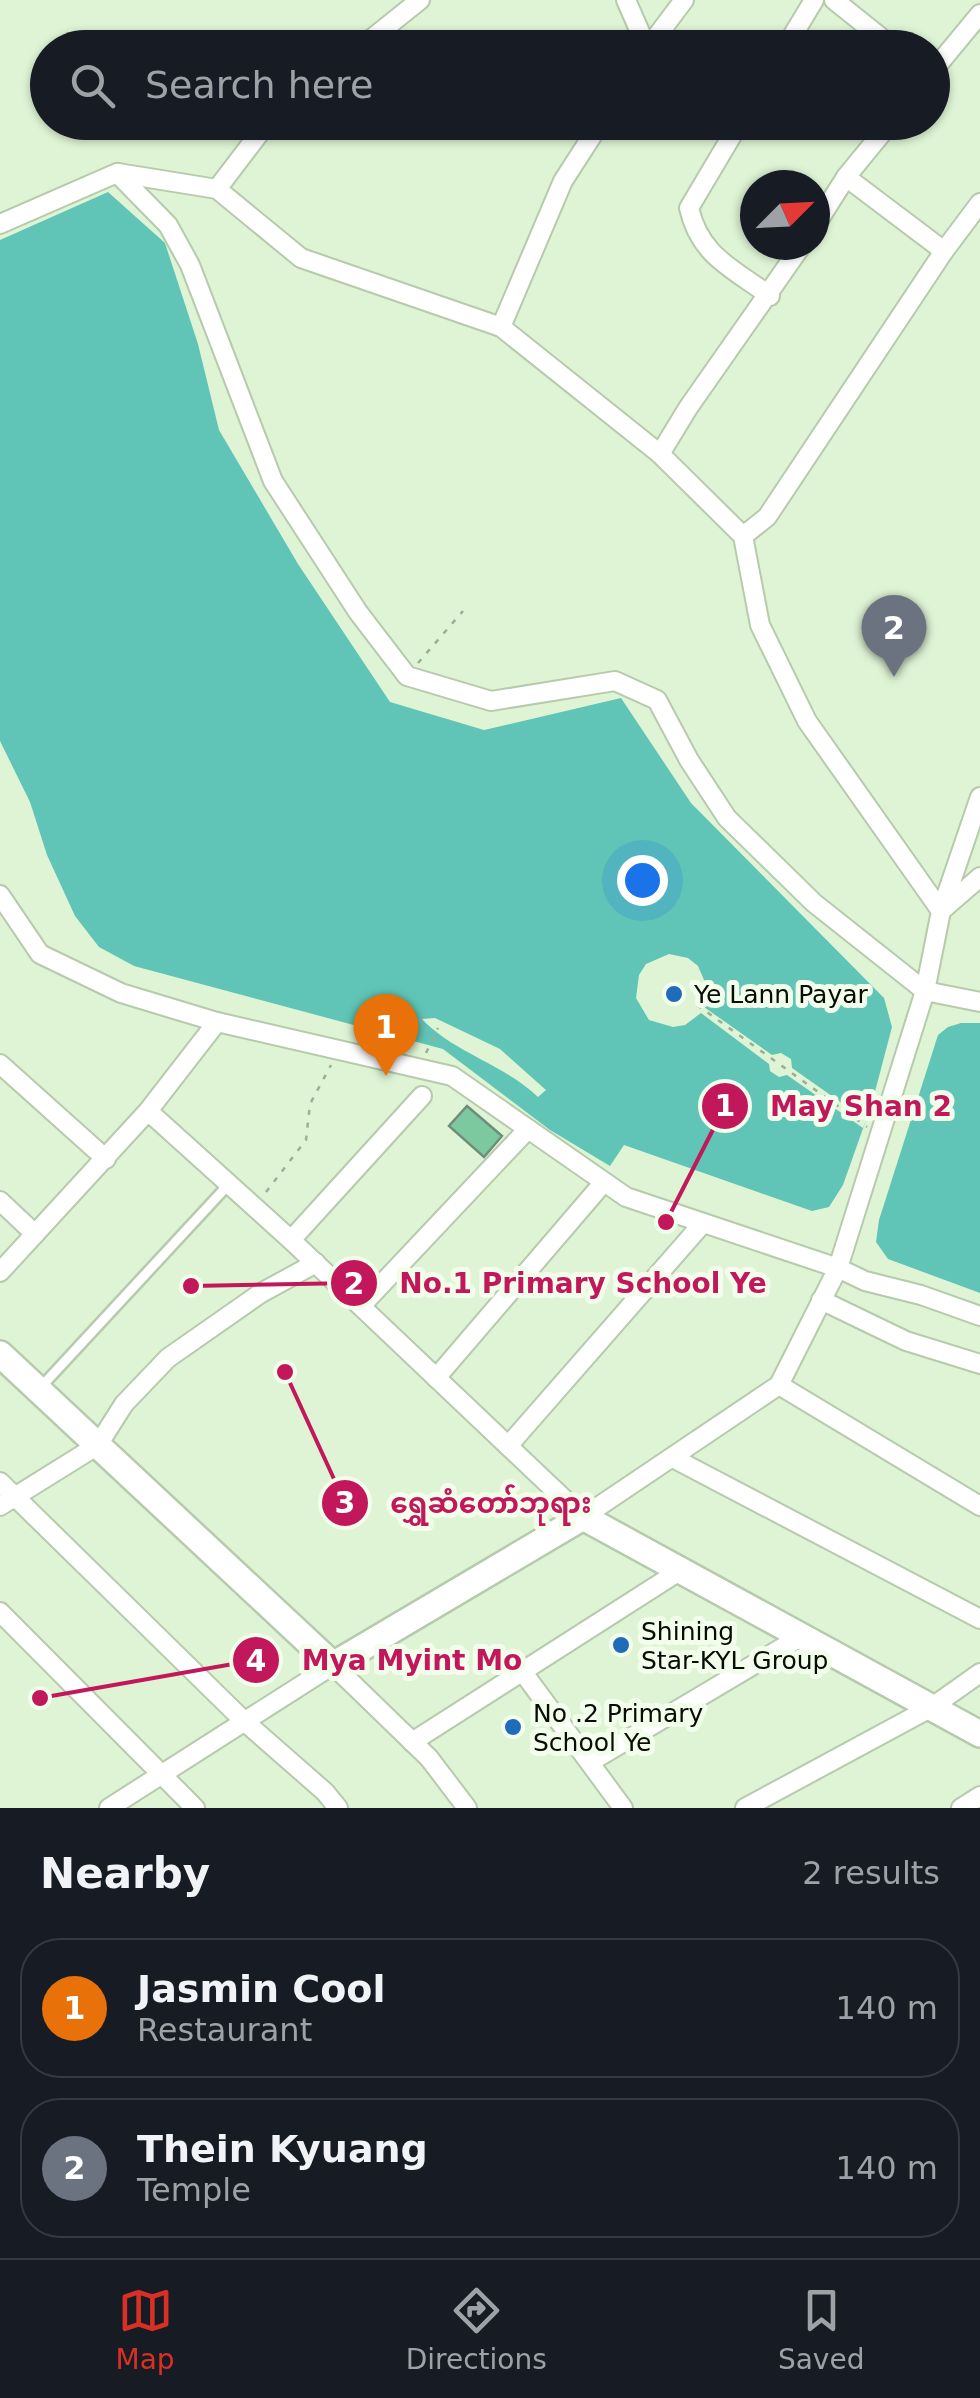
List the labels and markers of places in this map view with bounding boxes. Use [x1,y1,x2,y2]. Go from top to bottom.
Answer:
pin: 2 [862,594,926,677]
place label: Ye Lann Payar [693,980,869,1009]
marker: Ye Lann Payar [663,983,685,1005]
pin: 1 [354,994,418,1076]
callout: May Shan 2 [700,1077,972,1135]
callout: No.1 Primary School Ye [329,1254,787,1312]
callout: ရွှေဆံတော်ဘုရား [320,1474,611,1532]
place label: Shining Star-KYL Group [641,1617,828,1675]
callout: Mya Myint Mo [231,1631,542,1689]
marker: Shining Star-KYL Group [610,1634,632,1656]
place label: No .2 Primary School Ye [533,1699,704,1757]
marker: No .2 Primary School Ye [502,1716,524,1738]

